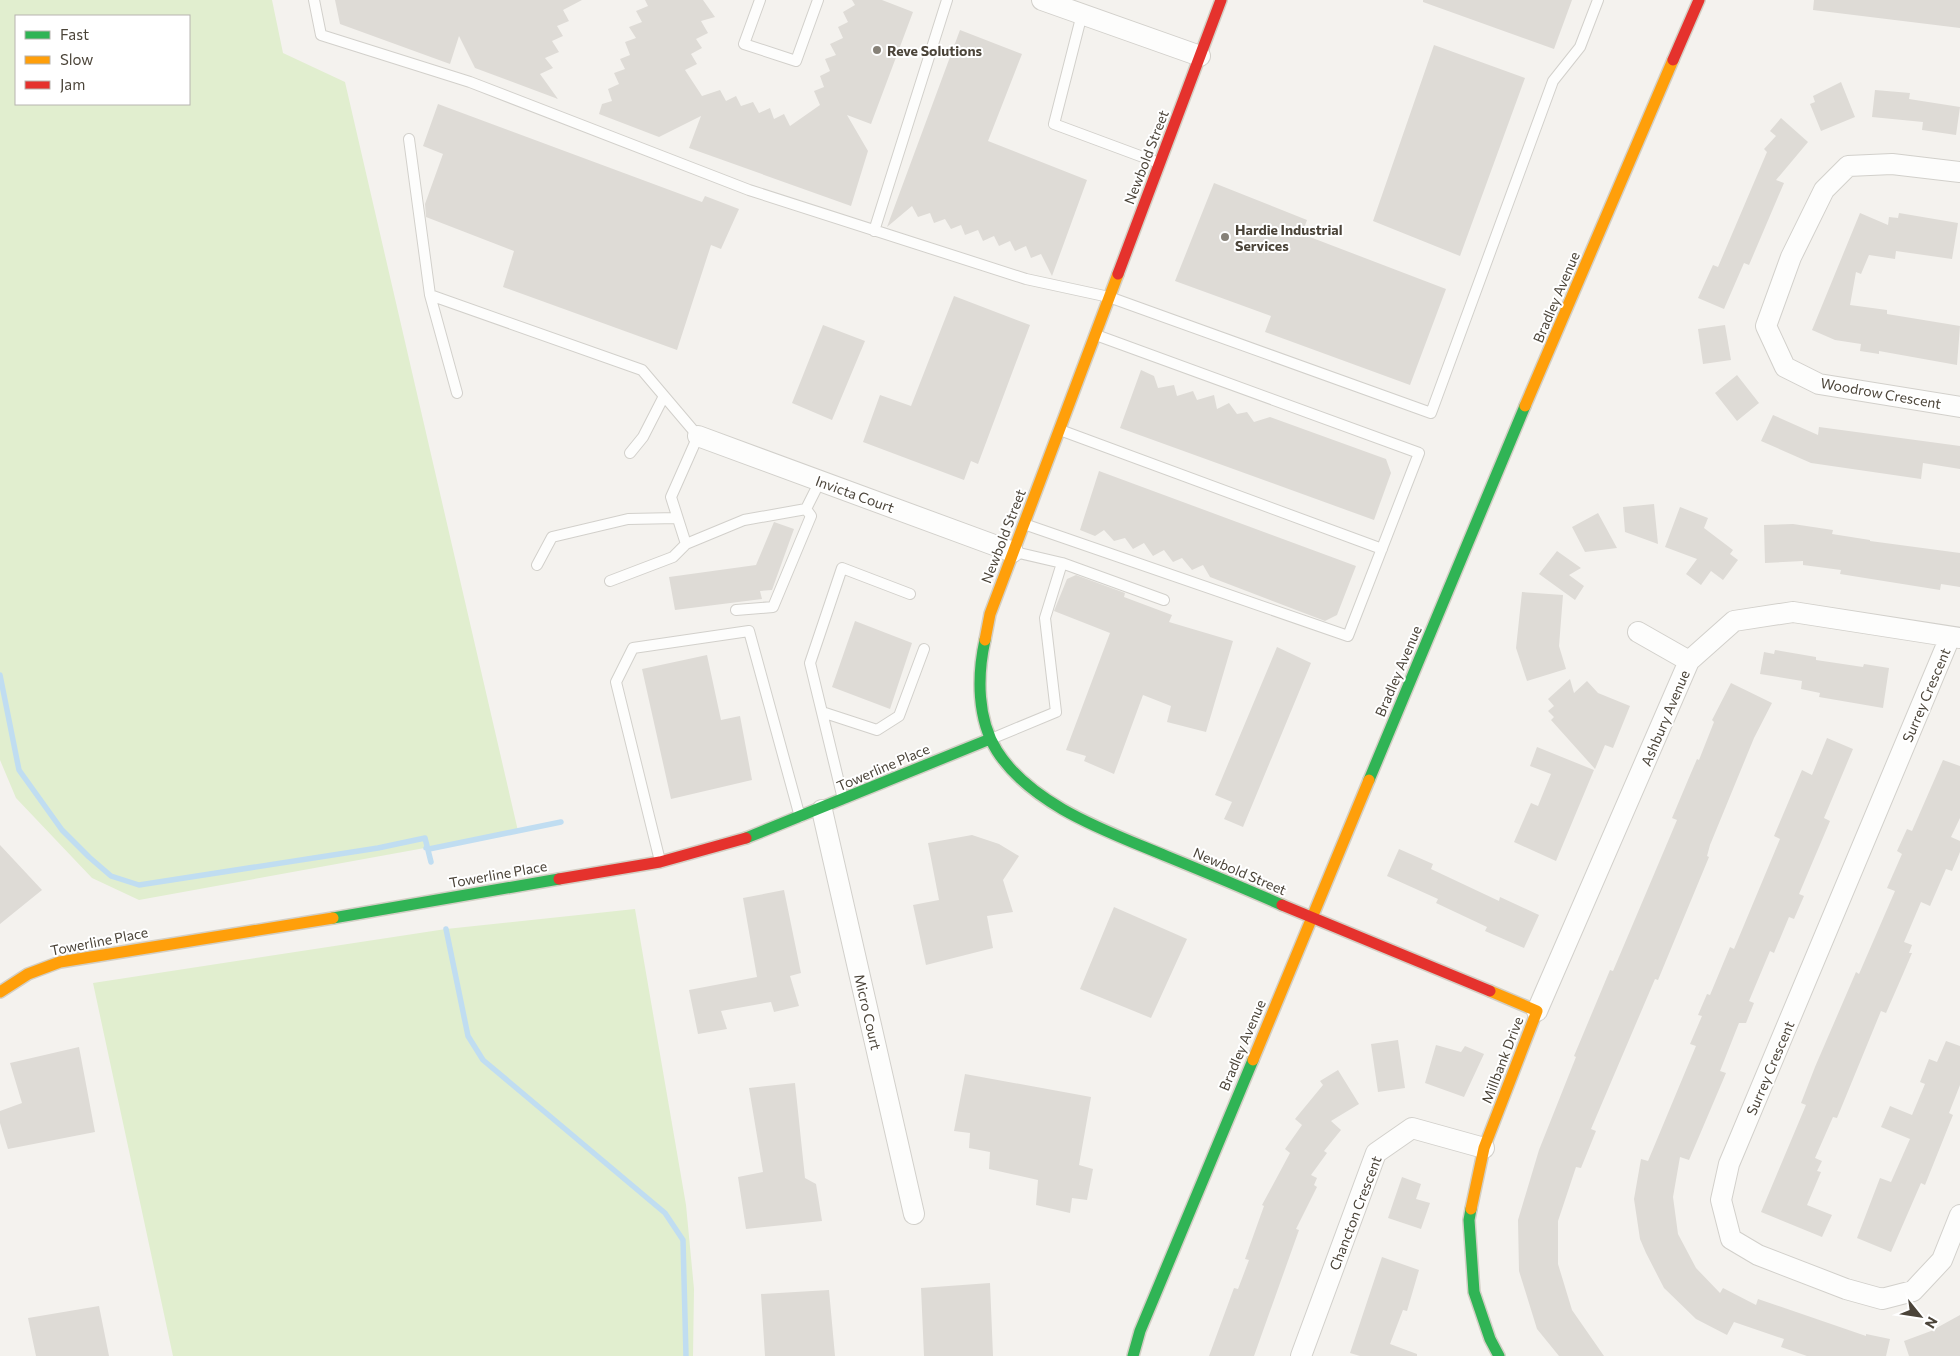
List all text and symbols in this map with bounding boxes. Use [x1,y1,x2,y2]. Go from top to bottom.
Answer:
legend [15,15,190,105]
text: Fast [60,25,89,43]
place label: Reve Solutions [887,42,983,59]
marker: Reve Solutions [871,44,883,56]
text: Slow [60,50,93,68]
text: Jam [60,75,85,93]
street label: Newbold Street [1120,107,1172,206]
place label: Hardie Industrial Services [1235,221,1343,254]
marker: Hardie Industrial Services [1219,231,1231,243]
street label: Bradley Avenue [1529,249,1583,345]
street label: Woodrow Crescent [1819,374,1943,412]
street label: Invicta Court [813,472,897,516]
street label: Newbold Street [977,486,1029,585]
street label: Bradley Avenue [1371,623,1425,719]
street label: Surrey Crescent [1898,645,1954,745]
street label: Ashbury Avenue [1637,668,1693,768]
street label: Towerline Place [834,740,932,794]
street label: Newbold Street [1191,844,1289,898]
street label: Towerline Place [448,857,548,891]
street label: Towerline Place [49,923,149,959]
street label: Micro Court [851,972,885,1052]
street label: Bradley Avenue [1215,997,1269,1093]
street label: Millbank Drive [1478,1014,1526,1106]
street label: Surrey Crescent [1742,1018,1798,1118]
street label: Chancton Crescent [1325,1153,1385,1273]
north arrow [1895,1291,1945,1341]
text: N [1922,1314,1942,1332]

